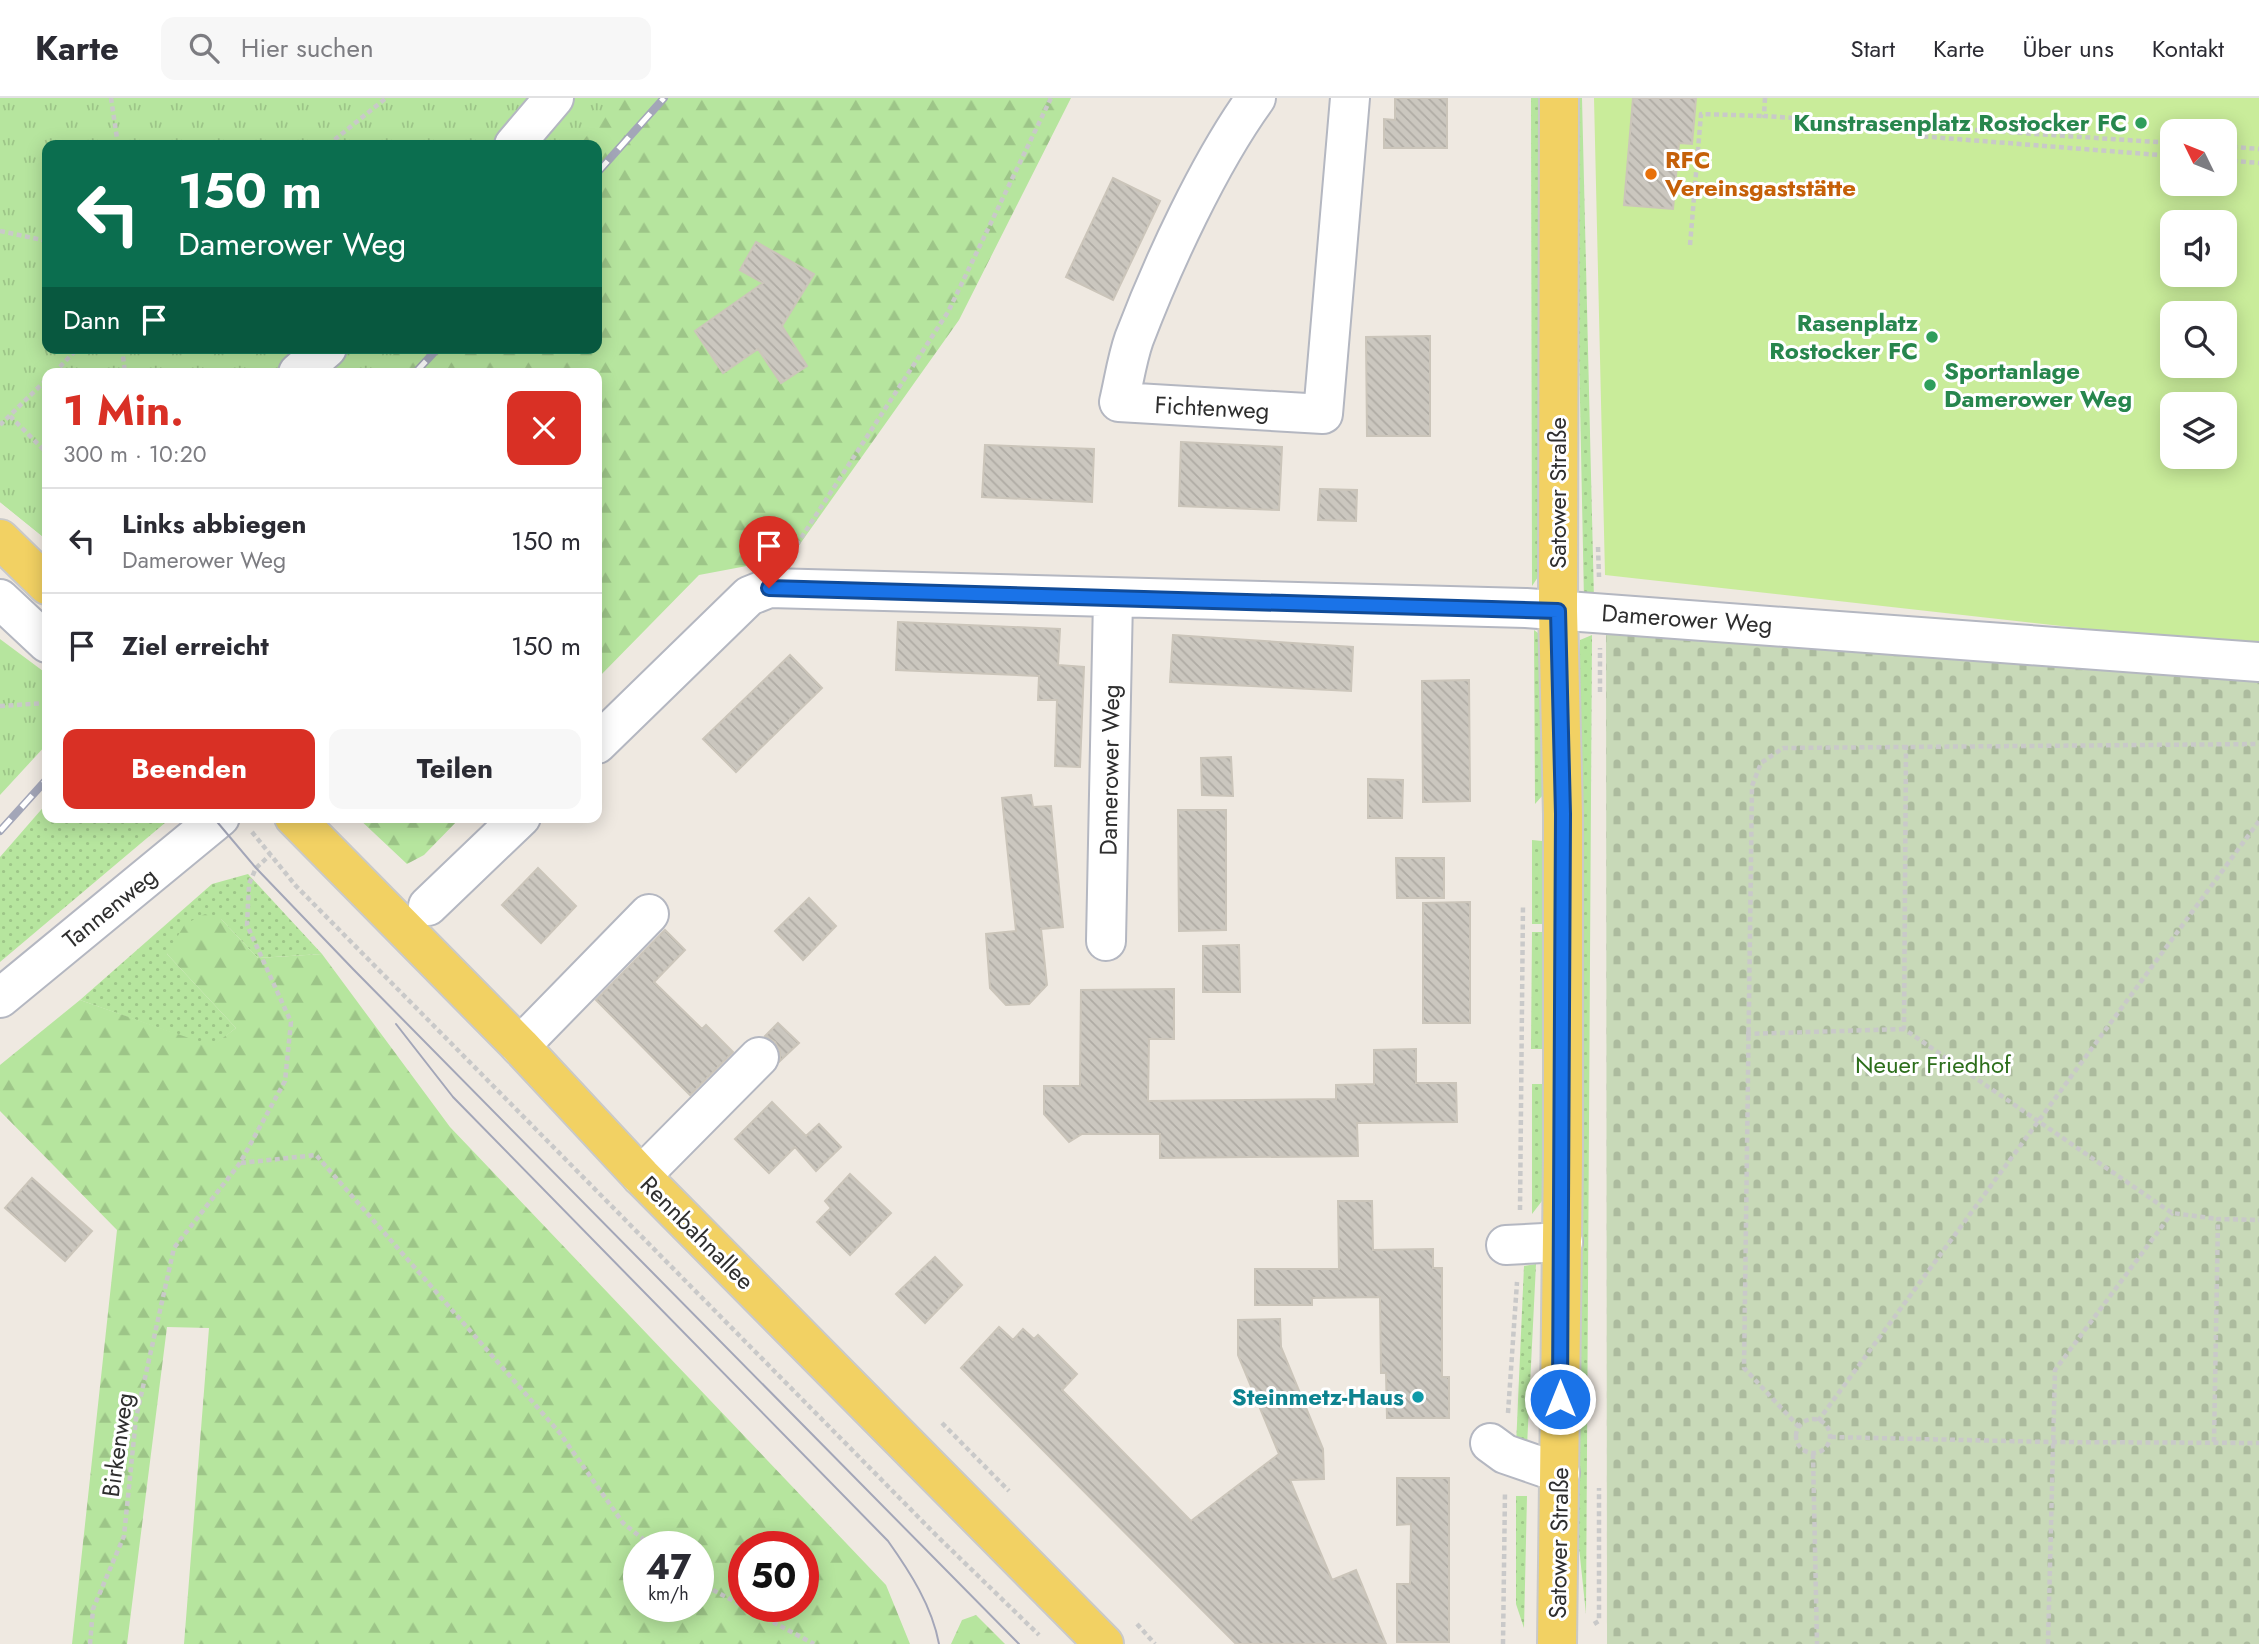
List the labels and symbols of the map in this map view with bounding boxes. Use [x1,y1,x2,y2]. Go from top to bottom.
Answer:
place label: Kunstrasenplatz Rostocker FC [1793,105,2127,140]
marker: Kunstrasenplatz Rostocker FC [2133,115,2149,131]
north arrow [2160,119,2236,196]
place label: RFC Vereinsgaststätte [1664,142,1856,205]
marker: RFC Vereinsgaststätte [1643,166,1659,182]
place label: Rasenplatz Rostocker FC [1769,305,1918,368]
marker: Rasenplatz Rostocker FC [1924,329,1940,345]
place label: Sportanlage Damerower Weg [1944,353,2132,416]
marker: Sportanlage Damerower Weg [1922,377,1938,393]
street label: Fichtenweg [1154,387,1270,428]
street label: Satower Straße [1540,417,1575,569]
pin [739,516,799,588]
street label: Damerower Weg [1600,595,1774,642]
street label: Damerower Weg [1091,684,1128,856]
street label: Tannenweg [55,859,164,957]
park label: Neuer Friedhof [1855,1047,2012,1082]
street label: Rennbahnallee [632,1168,762,1298]
position arrow [1523,1362,1597,1436]
place label: Steinmetz-Haus [1232,1379,1404,1414]
marker: Steinmetz-Haus [1410,1389,1426,1405]
street label: Birkenweg [93,1391,142,1499]
street label: Satower Straße [1540,1467,1577,1619]
speed limit sign: 50 [728,1531,819,1622]

